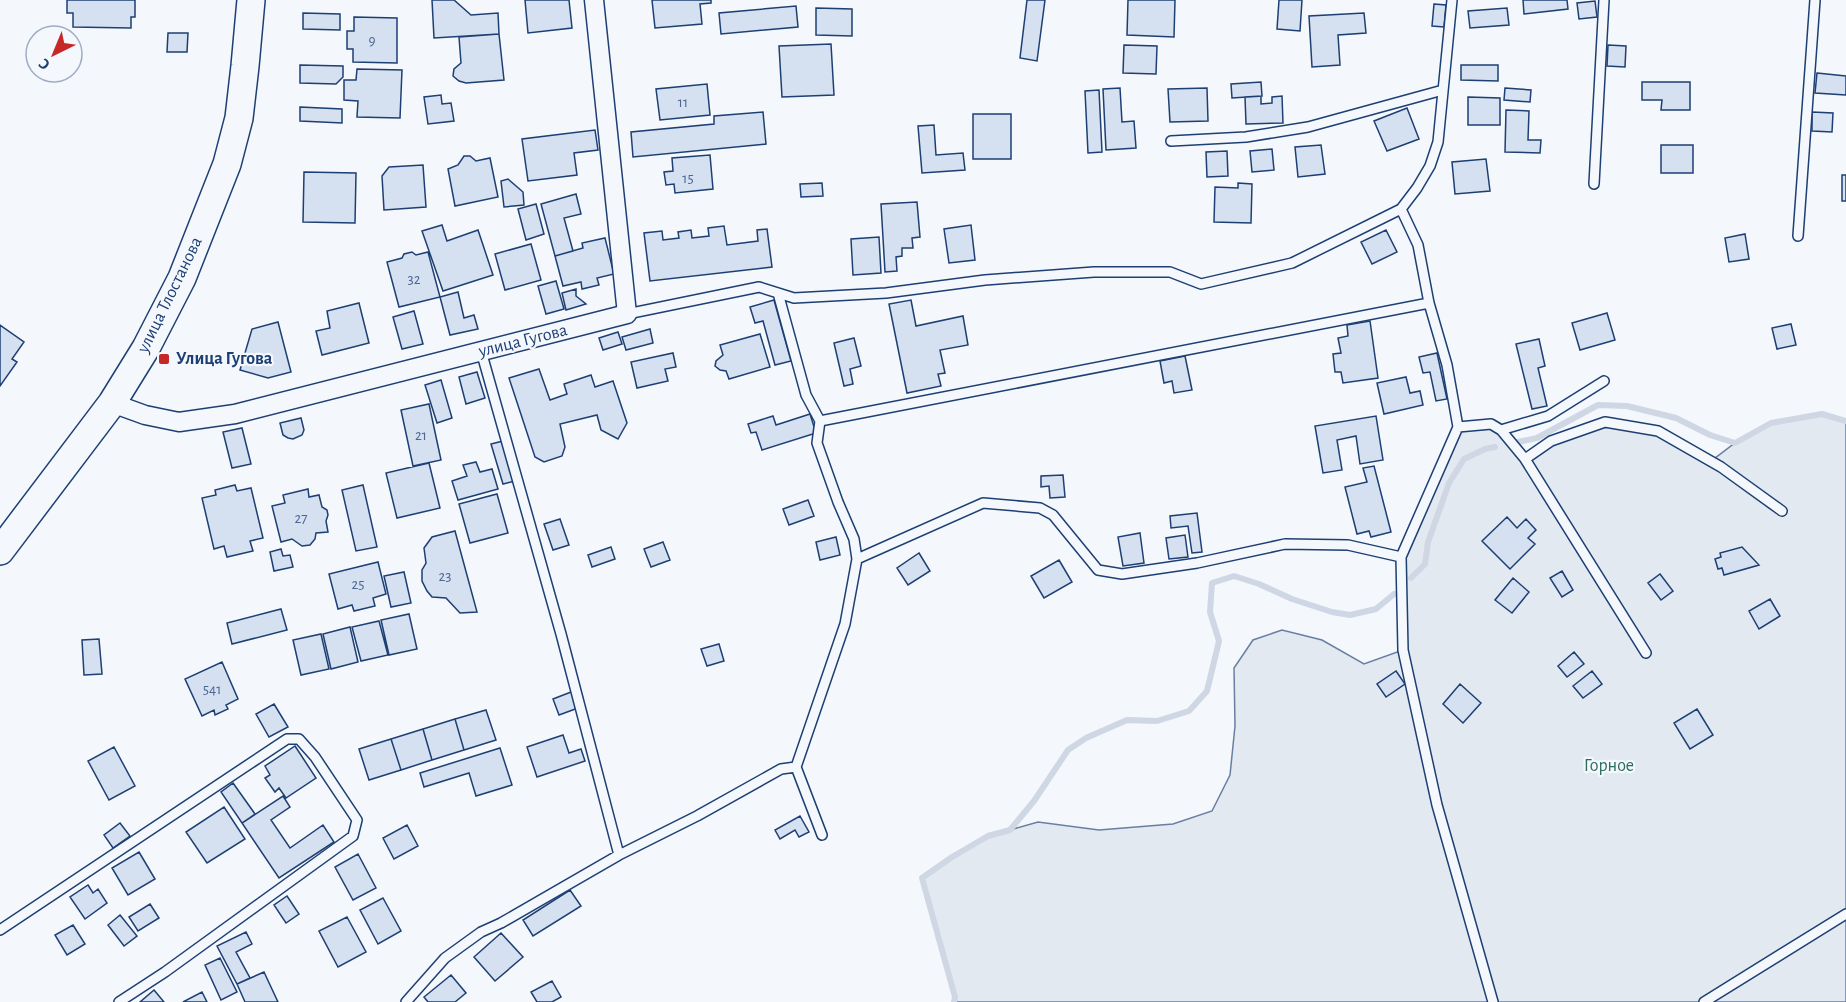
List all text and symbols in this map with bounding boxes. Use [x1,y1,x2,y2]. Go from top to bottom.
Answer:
north arrow [24,24,84,84]
house number: 9 [368,33,376,48]
text: С [36,55,53,73]
house number: 11 [678,95,688,110]
house number: 15 [682,171,694,186]
street label: улица Тлостанова [134,234,206,357]
house number: 32 [407,272,421,287]
street label: улица Гугова [476,321,569,361]
place label: Улица Гугова [176,350,273,368]
marker: Улица Гугова [157,352,171,366]
house number: 21 [415,428,427,443]
house number: 27 [294,511,308,526]
house number: 23 [438,569,452,584]
house number: 25 [351,577,365,592]
house number: 541 [203,682,221,697]
park label: Горное [1584,757,1634,775]

